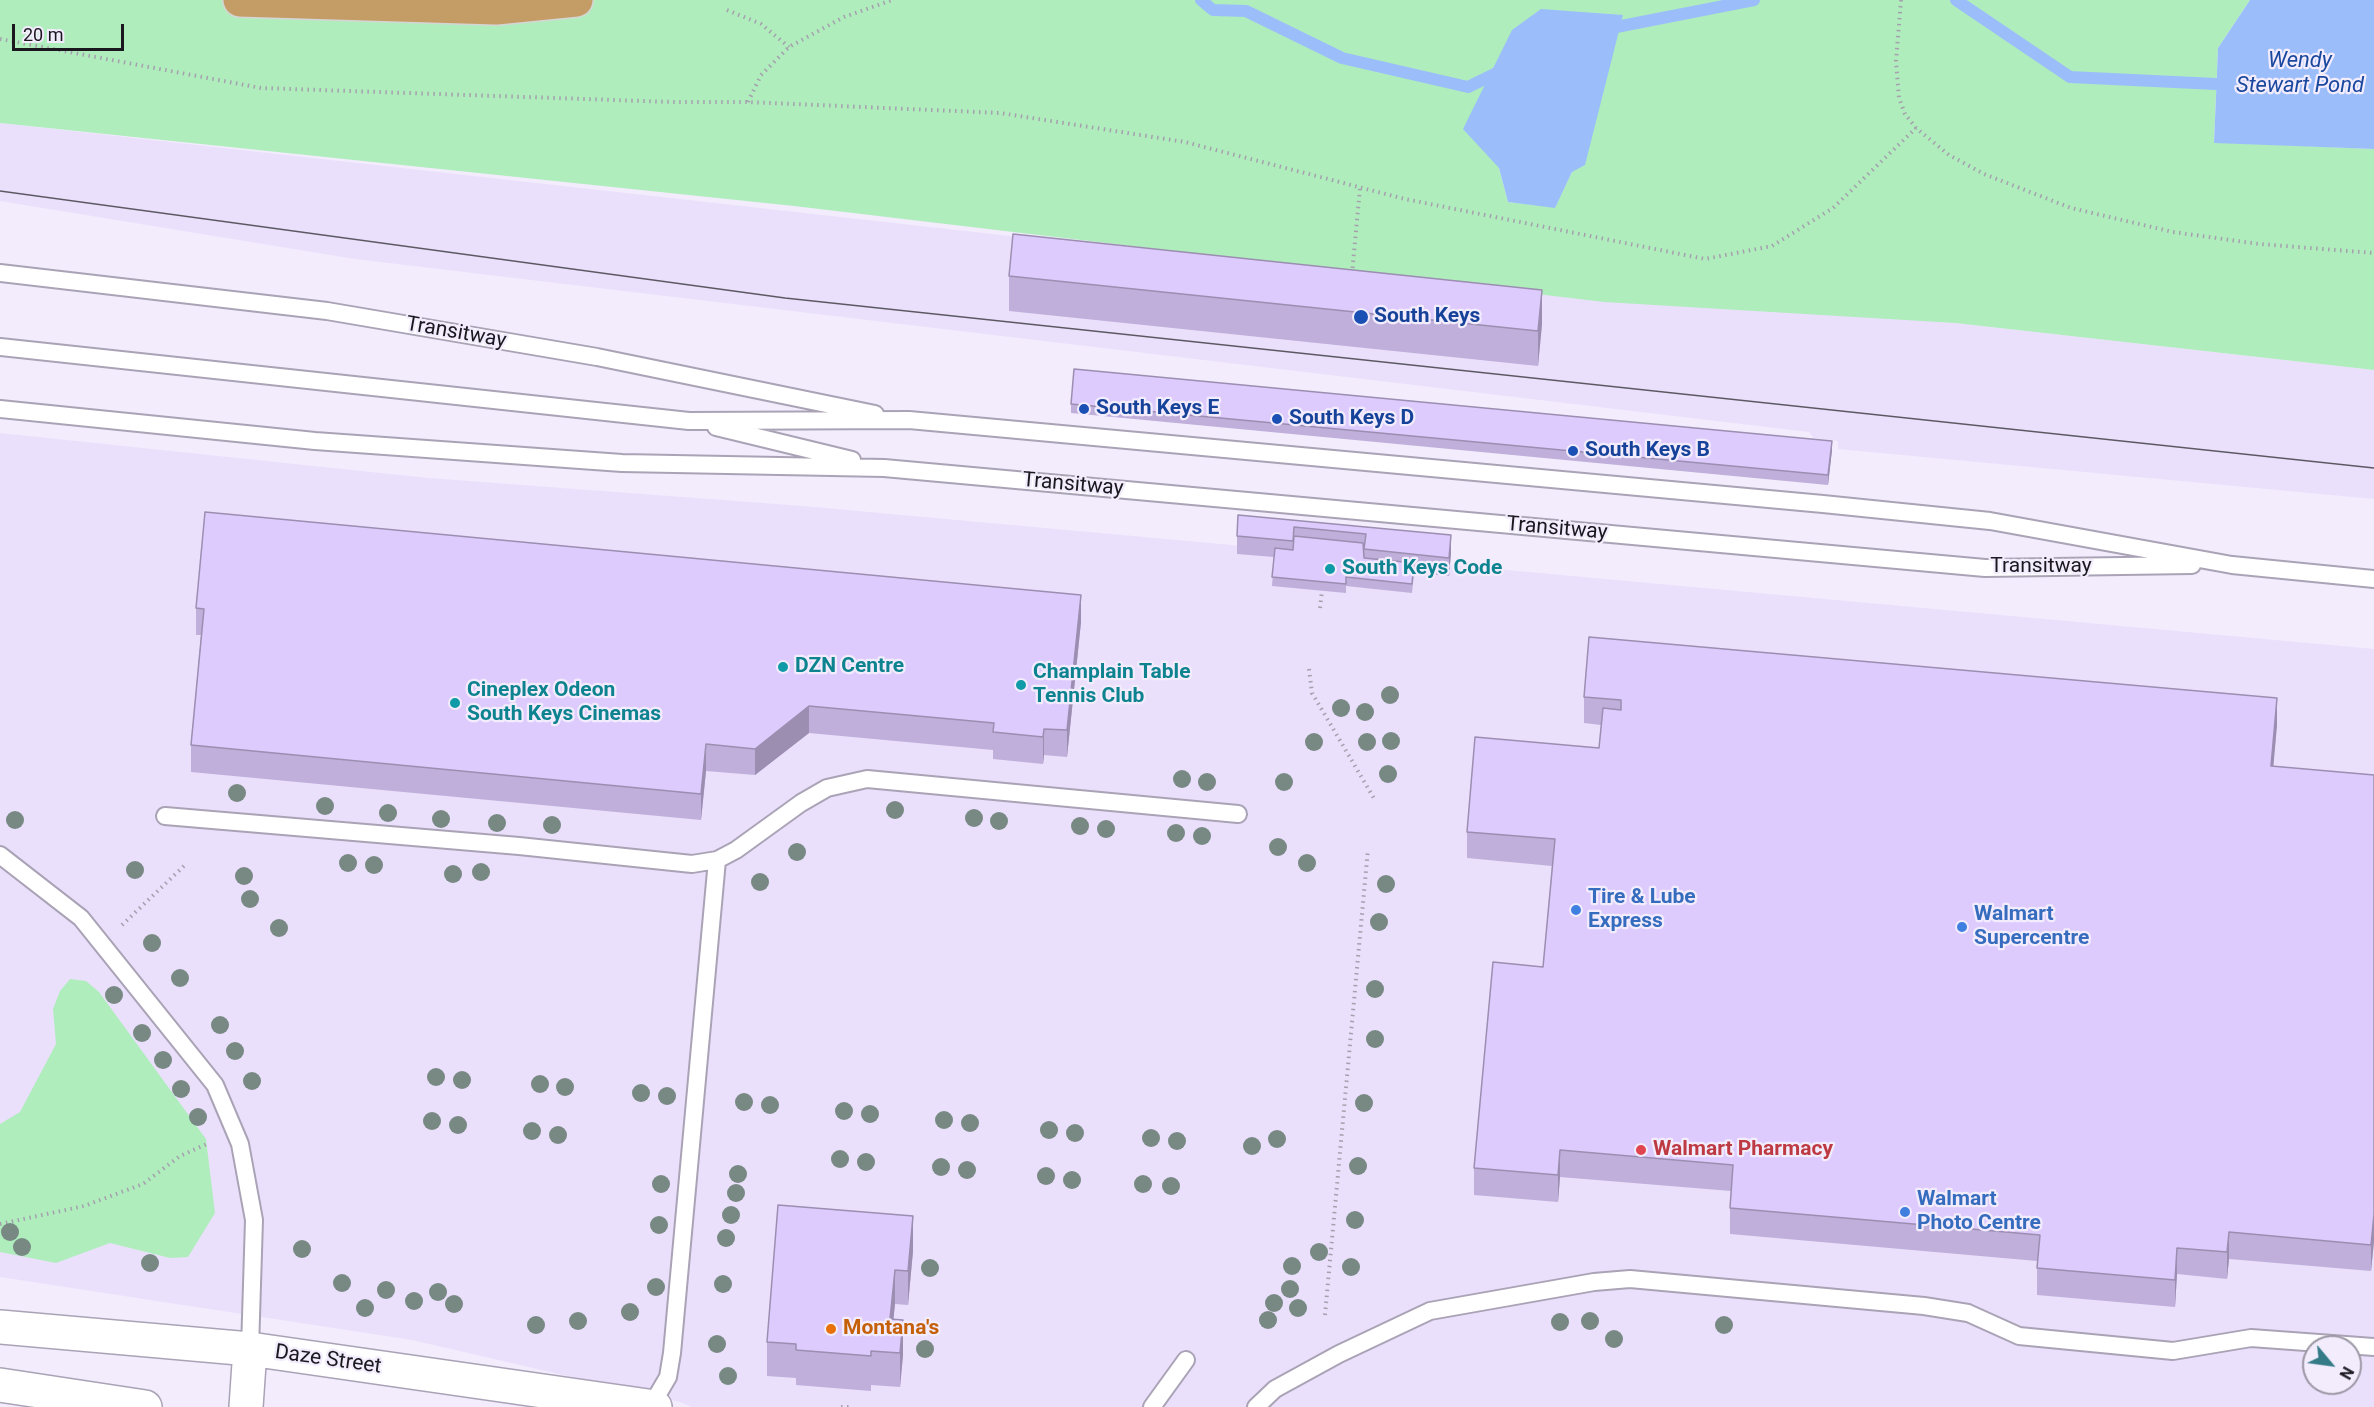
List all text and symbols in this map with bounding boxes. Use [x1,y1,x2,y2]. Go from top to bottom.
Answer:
scale bar [15,12,128,50]
text: 20 m [23,24,63,45]
water label: Wendy Stewart Pond [2236,48,2364,100]
place label: South Keys [1374,304,1480,330]
marker: South Keys [1352,308,1370,326]
street label: Transitway [404,312,508,354]
place label: South Keys E [1096,396,1219,422]
marker: South Keys E [1077,402,1091,416]
place label: South Keys D [1289,406,1414,432]
marker: South Keys D [1270,412,1284,426]
place label: South Keys B [1585,438,1710,464]
marker: South Keys B [1566,444,1580,458]
street label: Transitway [1021,468,1125,502]
street label: Transitway [1505,512,1609,546]
street label: Transitway [1990,554,2092,580]
place label: South Keys Code [1342,556,1502,582]
marker: South Keys Code [1323,562,1337,576]
place label: DZN Centre [795,654,904,680]
marker: DZN Centre [776,660,790,674]
place label: Champlain Table Tennis Club [1033,660,1191,710]
place label: Cineplex Odeon South Keys Cinemas [467,678,661,728]
marker: Champlain Table Tennis Club [1014,678,1028,692]
marker: Cineplex Odeon South Keys Cinemas [448,696,462,710]
place label: Tire & Lube Express [1588,885,1696,935]
place label: Walmart Supercentre [1974,902,2089,952]
marker: Tire & Lube Express [1569,903,1583,917]
marker: Walmart Supercentre [1955,920,1969,934]
place label: Walmart Pharmacy [1653,1137,1833,1163]
marker: Walmart Pharmacy [1634,1143,1648,1157]
place label: Walmart Photo Centre [1917,1187,2041,1237]
marker: Walmart Photo Centre [1898,1205,1912,1219]
place label: Montana's [843,1316,939,1342]
marker: Montana's [824,1322,838,1336]
north arrow [2302,1335,2362,1395]
street label: Daze Street [273,1340,383,1380]
text: N [2335,1363,2357,1383]

